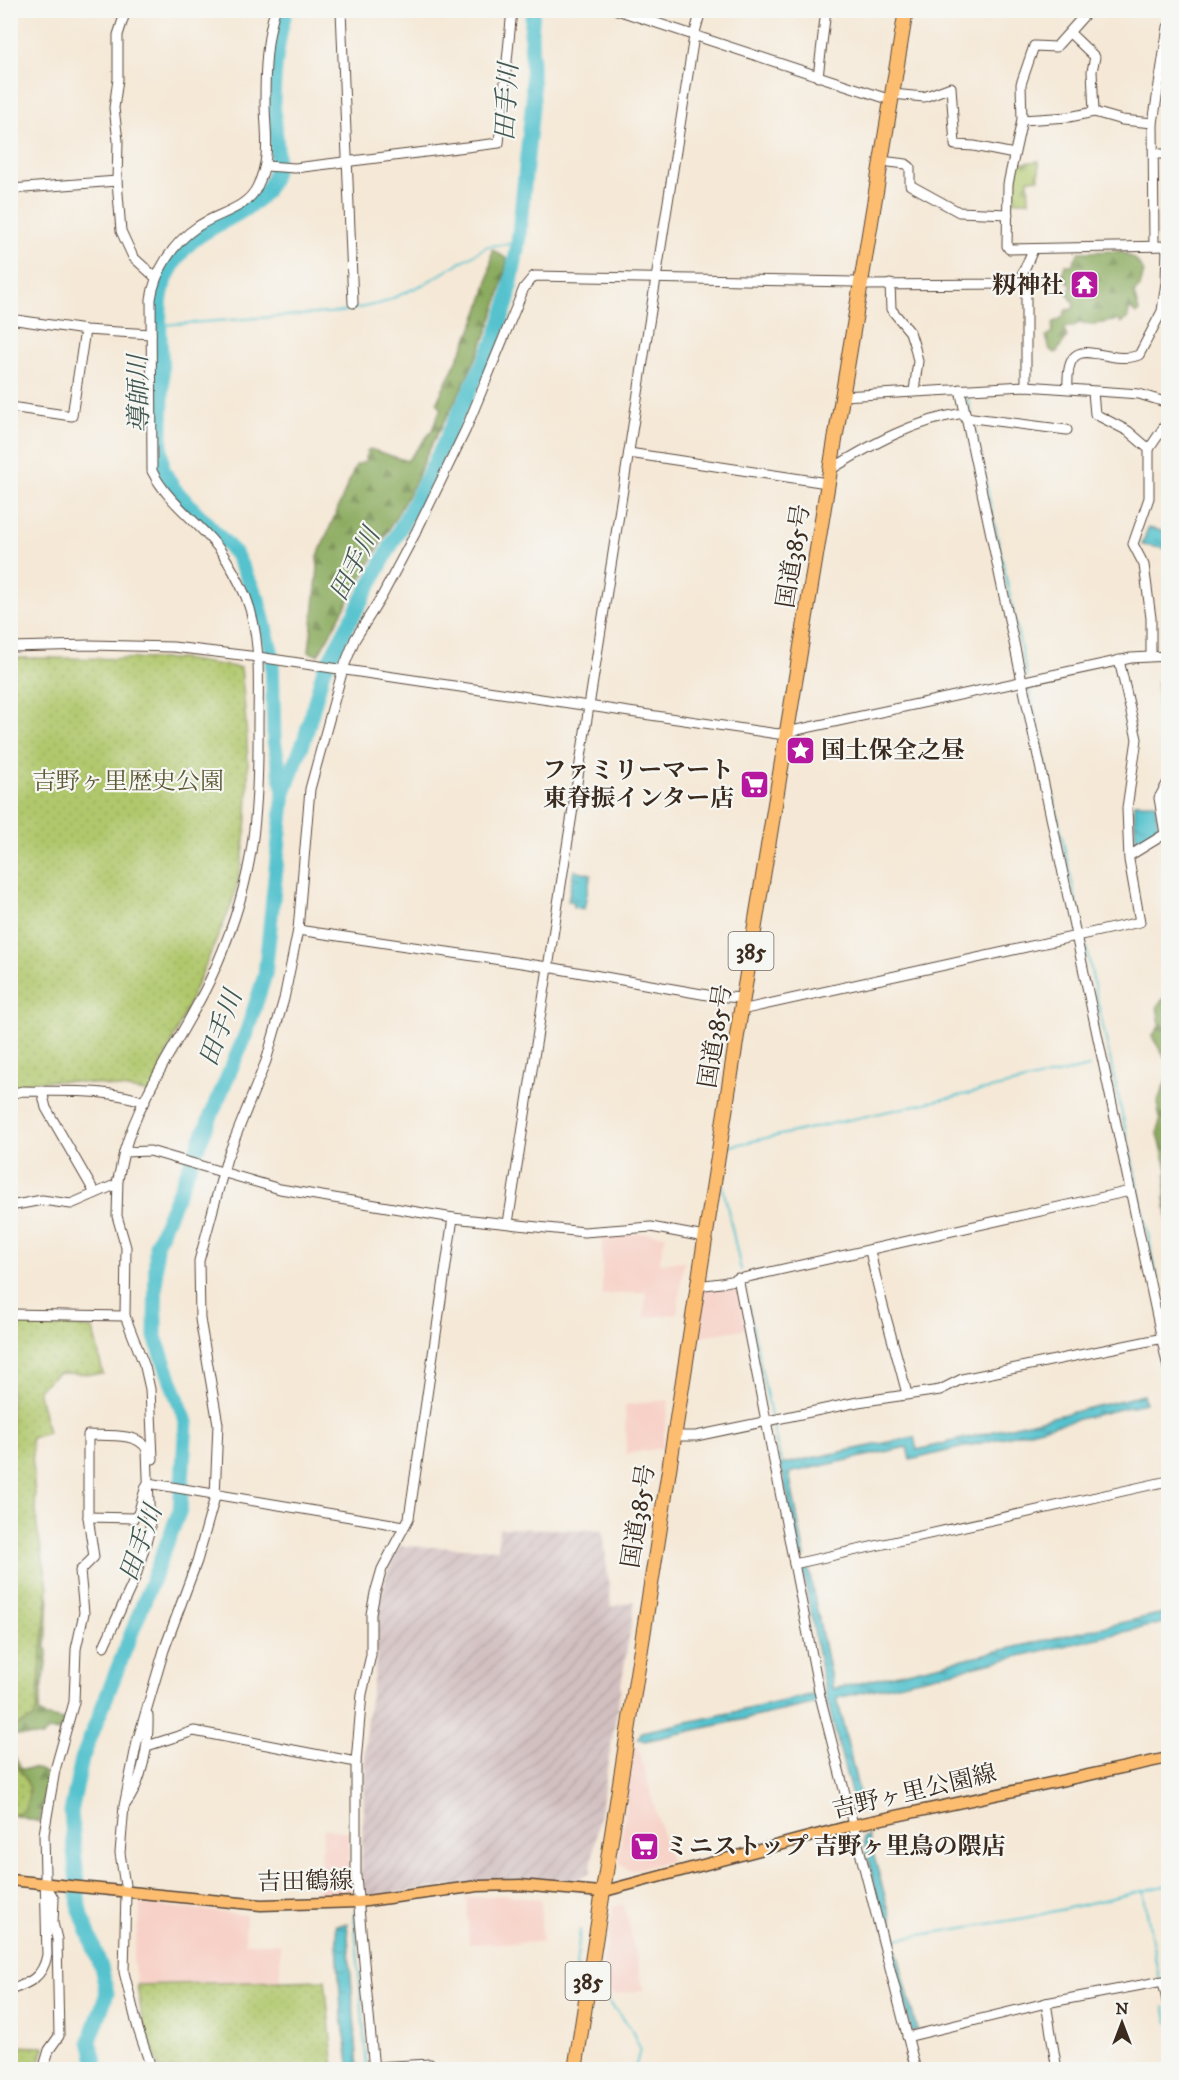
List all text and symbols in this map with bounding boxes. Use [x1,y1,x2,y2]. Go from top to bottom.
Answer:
water label: 田手川 [489,59,526,142]
temple icon: 籾神社 [1069,269,1101,301]
place label: 籾神社 [992,271,1064,301]
water label: 導師川 [122,352,157,433]
street label: 国道385号 [771,502,817,610]
water label: 田手川 [322,520,390,607]
place icon: 国土保全之昼 [784,734,816,766]
place label: 国土保全之昼 [821,736,965,766]
place label: ファミリーマート 東脊振インター店 [542,756,734,814]
park label: 吉野ヶ里歴史公園 [32,767,224,797]
supermarket icon: ファミリーマート 東脊振インター店 [739,768,771,800]
road number: 385 [728,932,774,970]
street label: 国道385号 [693,982,739,1090]
water label: 田手川 [193,983,251,1071]
street label: 国道385号 [616,1462,662,1570]
water label: 田手川 [113,1498,171,1586]
street label: 吉野ヶ里公園線 [829,1758,999,1825]
supermarket icon: ミニストップ 吉野ヶ里鳥の隈店 [628,1830,660,1862]
place label: ミニストップ 吉野ヶ里鳥の隈店 [665,1832,1005,1862]
street label: 吉田鶴線 [257,1866,353,1898]
road number: 385 [566,1962,610,2000]
north arrow [1092,1993,1152,2053]
text: N [1115,1999,1129,2019]

